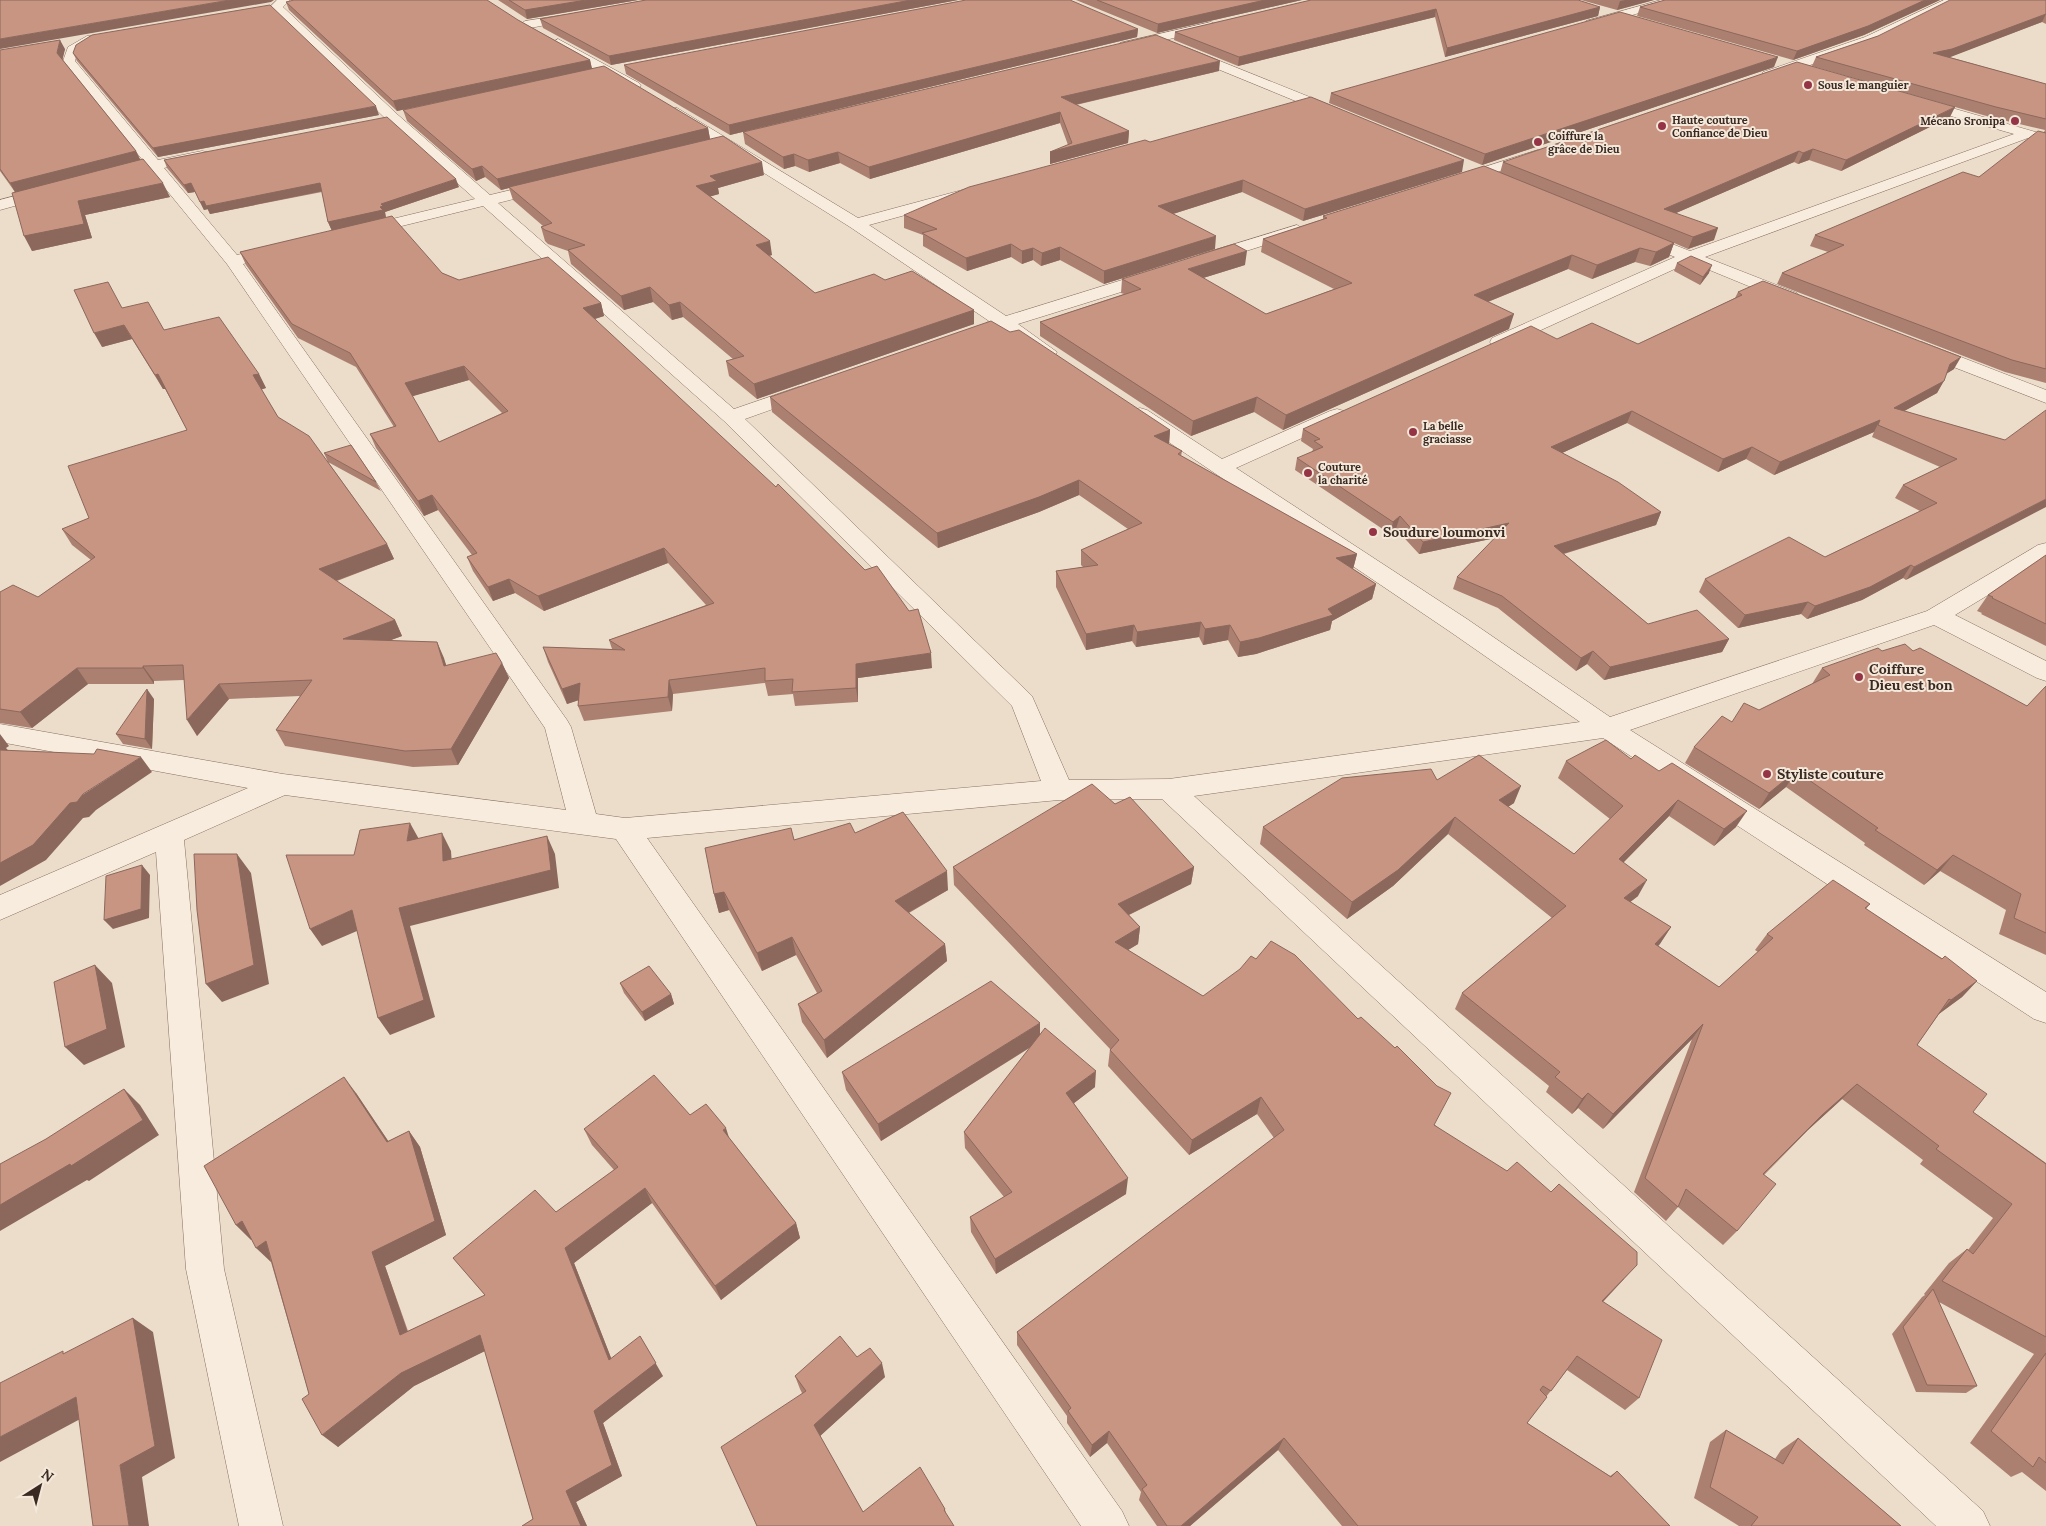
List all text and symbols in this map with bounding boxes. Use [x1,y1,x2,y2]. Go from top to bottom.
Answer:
place label: Sous le manguier [1818,78,1909,92]
marker: Sous le manguier [1802,79,1814,91]
place label: Haute couture Confiance de Dieu [1672,113,1768,140]
place label: Mécano Sronipa [1920,114,2005,128]
marker: Mécano Sronipa [2009,115,2021,127]
marker: Haute couture Confiance de Dieu [1656,120,1668,132]
place label: Coiffure la grâce de Dieu [1548,129,1620,156]
marker: Coiffure la grâce de Dieu [1532,136,1544,148]
place label: La belle graciasse [1423,419,1472,446]
marker: La belle graciasse [1407,426,1419,438]
place label: Couture la charité [1318,460,1368,487]
marker: Couture la charité [1302,467,1314,479]
place label: Soudure loumonvi [1383,523,1506,541]
marker: Soudure loumonvi [1367,526,1379,538]
place label: Coiffure Dieu est bon [1869,660,1953,694]
marker: Coiffure Dieu est bon [1853,671,1865,683]
place label: Styliste couture [1777,765,1884,783]
marker: Styliste couture [1761,768,1773,780]
north arrow [15,1461,65,1511]
text: N [38,1465,57,1486]

